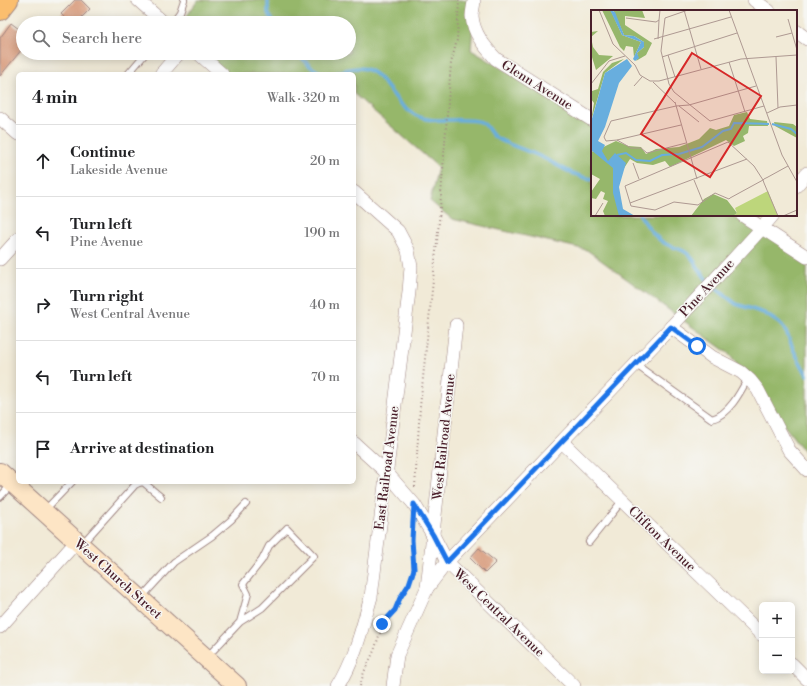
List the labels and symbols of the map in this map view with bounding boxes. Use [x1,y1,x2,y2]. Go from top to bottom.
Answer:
inset map [591,10,797,216]
street label: Glenn Avenue [498,57,576,113]
street label: Pine Avenue [676,256,738,320]
route start [688,337,706,355]
street label: West Railroad Avenue [429,373,459,502]
street label: East Railroad Avenue [371,405,403,531]
street label: Clifton Avenue [625,503,699,575]
street label: West Church Street [70,535,165,623]
street label: West Central Avenue [450,565,548,661]
route end [373,615,391,633]

